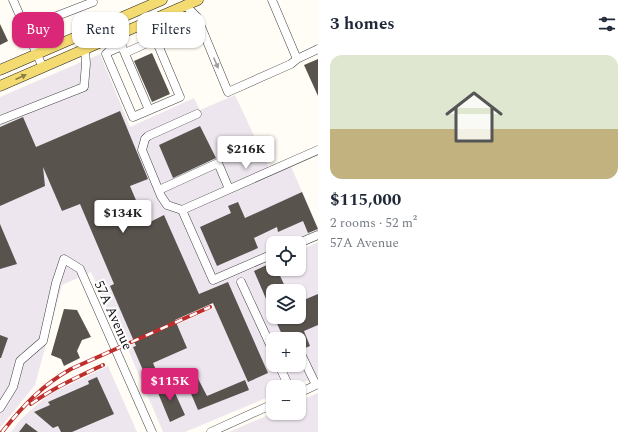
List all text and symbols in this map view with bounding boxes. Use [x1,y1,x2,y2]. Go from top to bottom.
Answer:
text: 3 homes [330,11,395,37]
chip: Buy [12,12,64,48]
chip: Rent [72,12,129,48]
chip: Filters [137,12,205,48]
icon: filters [596,13,618,35]
one-way arrow [213,58,219,69]
one-way arrow [16,74,27,80]
icon: home [438,81,510,153]
pin: $216K [218,136,274,170]
text: $216K [226,139,266,159]
text: $115,000 [330,187,401,213]
pin: $134K [95,200,151,234]
text: $134K [103,203,143,223]
text: 2 rooms · 52 m² [330,213,417,233]
text: 57A Avenue [330,233,399,253]
map controls [266,236,306,420]
button: locate [266,236,306,276]
street label: 57A Avenue [89,277,138,354]
button: layers [266,284,306,324]
button: + [266,332,306,372]
pin: $115K [142,368,198,402]
text: $115K [150,371,190,391]
button: − [266,380,306,420]

